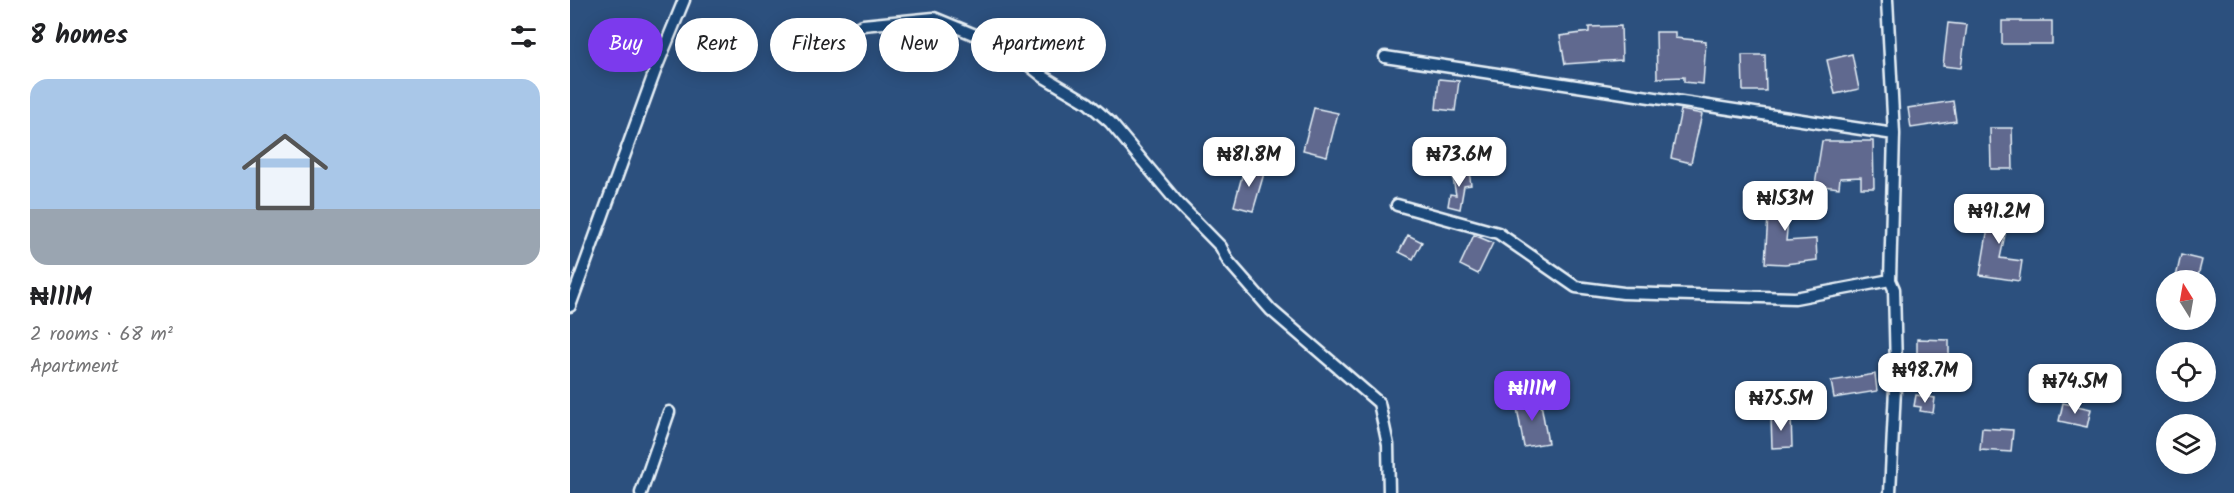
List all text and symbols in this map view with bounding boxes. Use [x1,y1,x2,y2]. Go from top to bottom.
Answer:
text: 8 homes [30,15,128,57]
chip: Buy [588,18,663,72]
chip: Rent [675,18,758,72]
chip: Filters [770,18,867,72]
chip: New [879,18,959,72]
chip: Apartment [971,18,1106,72]
icon: filters [507,20,540,53]
icon: home [231,118,339,226]
pin: ₦81.8M [1200,137,1298,188]
pin: ₦73.6M [1410,137,1508,188]
text: ₦81.8M [1217,140,1281,172]
text: ₦73.6M [1426,140,1492,172]
pin: ₦153M [1743,181,1827,232]
text: ₦153M [1757,184,1813,216]
pin: ₦91.2M [1950,194,2048,245]
text: ₦91.2M [1968,197,2030,229]
north arrow [2156,270,2216,330]
map controls [2156,270,2216,474]
text: ₦111M [30,277,92,319]
text: 2 rooms · 68 m² [30,319,173,351]
button: locate [2156,342,2216,402]
text: Apartment [30,351,119,383]
pin: ₦98.7M [1876,353,1974,404]
text: ₦98.7M [1892,356,1958,388]
pin: ₦74.5M [2026,364,2124,415]
text: ₦74.5M [2043,367,2107,399]
pin: ₦111M [1490,371,1574,422]
text: ₦111M [1508,374,1556,406]
pin: ₦75.5M [1732,381,1830,432]
text: ₦75.5M [1749,384,1813,416]
button: layers [2156,414,2216,474]

